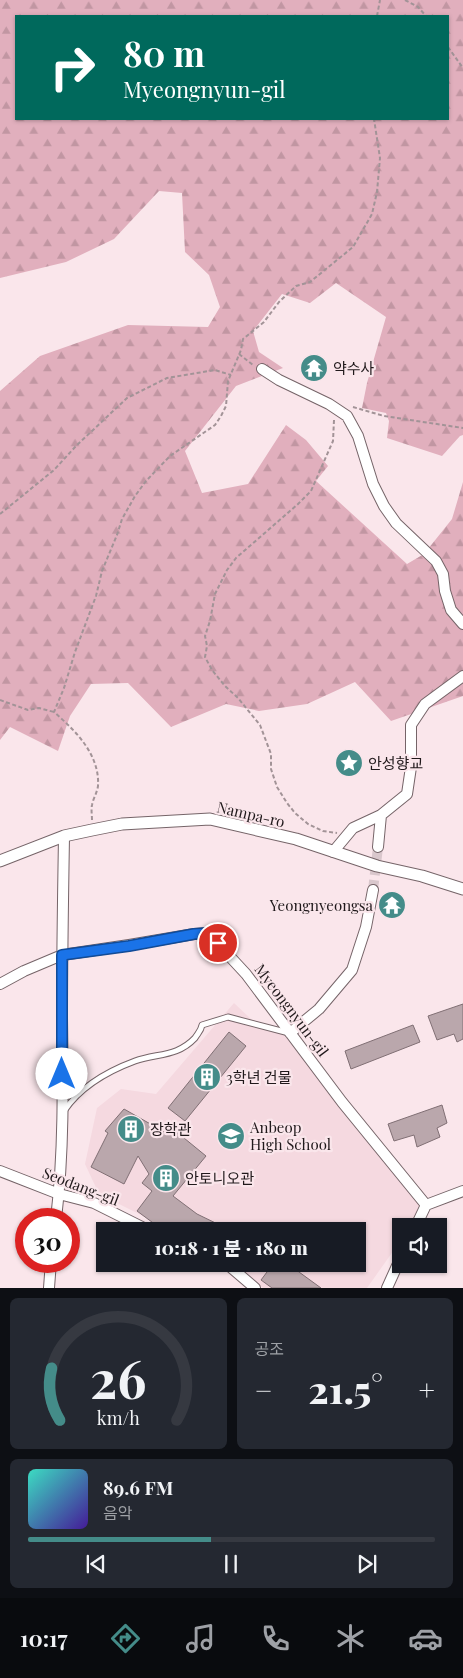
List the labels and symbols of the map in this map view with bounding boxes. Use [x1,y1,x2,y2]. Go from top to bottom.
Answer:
temple icon: 약수사 [299,353,329,383]
place label: 약수사 [333,358,375,378]
place icon: 안성향교 [334,748,364,778]
place label: 안성향교 [368,753,423,773]
street label: Nampa-ro [215,796,287,832]
temple icon: Yeongnyeongsa [377,890,407,920]
place label: Yeongnyeongsa [269,895,374,915]
pin [197,922,239,964]
street label: Myeongnyun-gil [251,960,333,1060]
position arrow [35,1047,87,1099]
building icon: 3학년 건물 [192,1062,222,1092]
place label: 3학년 건물 [226,1067,292,1087]
building icon: 장학관 [116,1114,146,1144]
place label: Anbeop High School [249,1117,331,1154]
place label: 장학관 [150,1119,192,1139]
school or university icon: Anbeop High School [216,1121,246,1151]
street label: Seodang-gil [40,1162,122,1210]
building icon: 안토니오관 [151,1163,181,1193]
place label: 안토니오관 [185,1168,254,1188]
speed limit sign: 30 [15,1208,80,1273]

